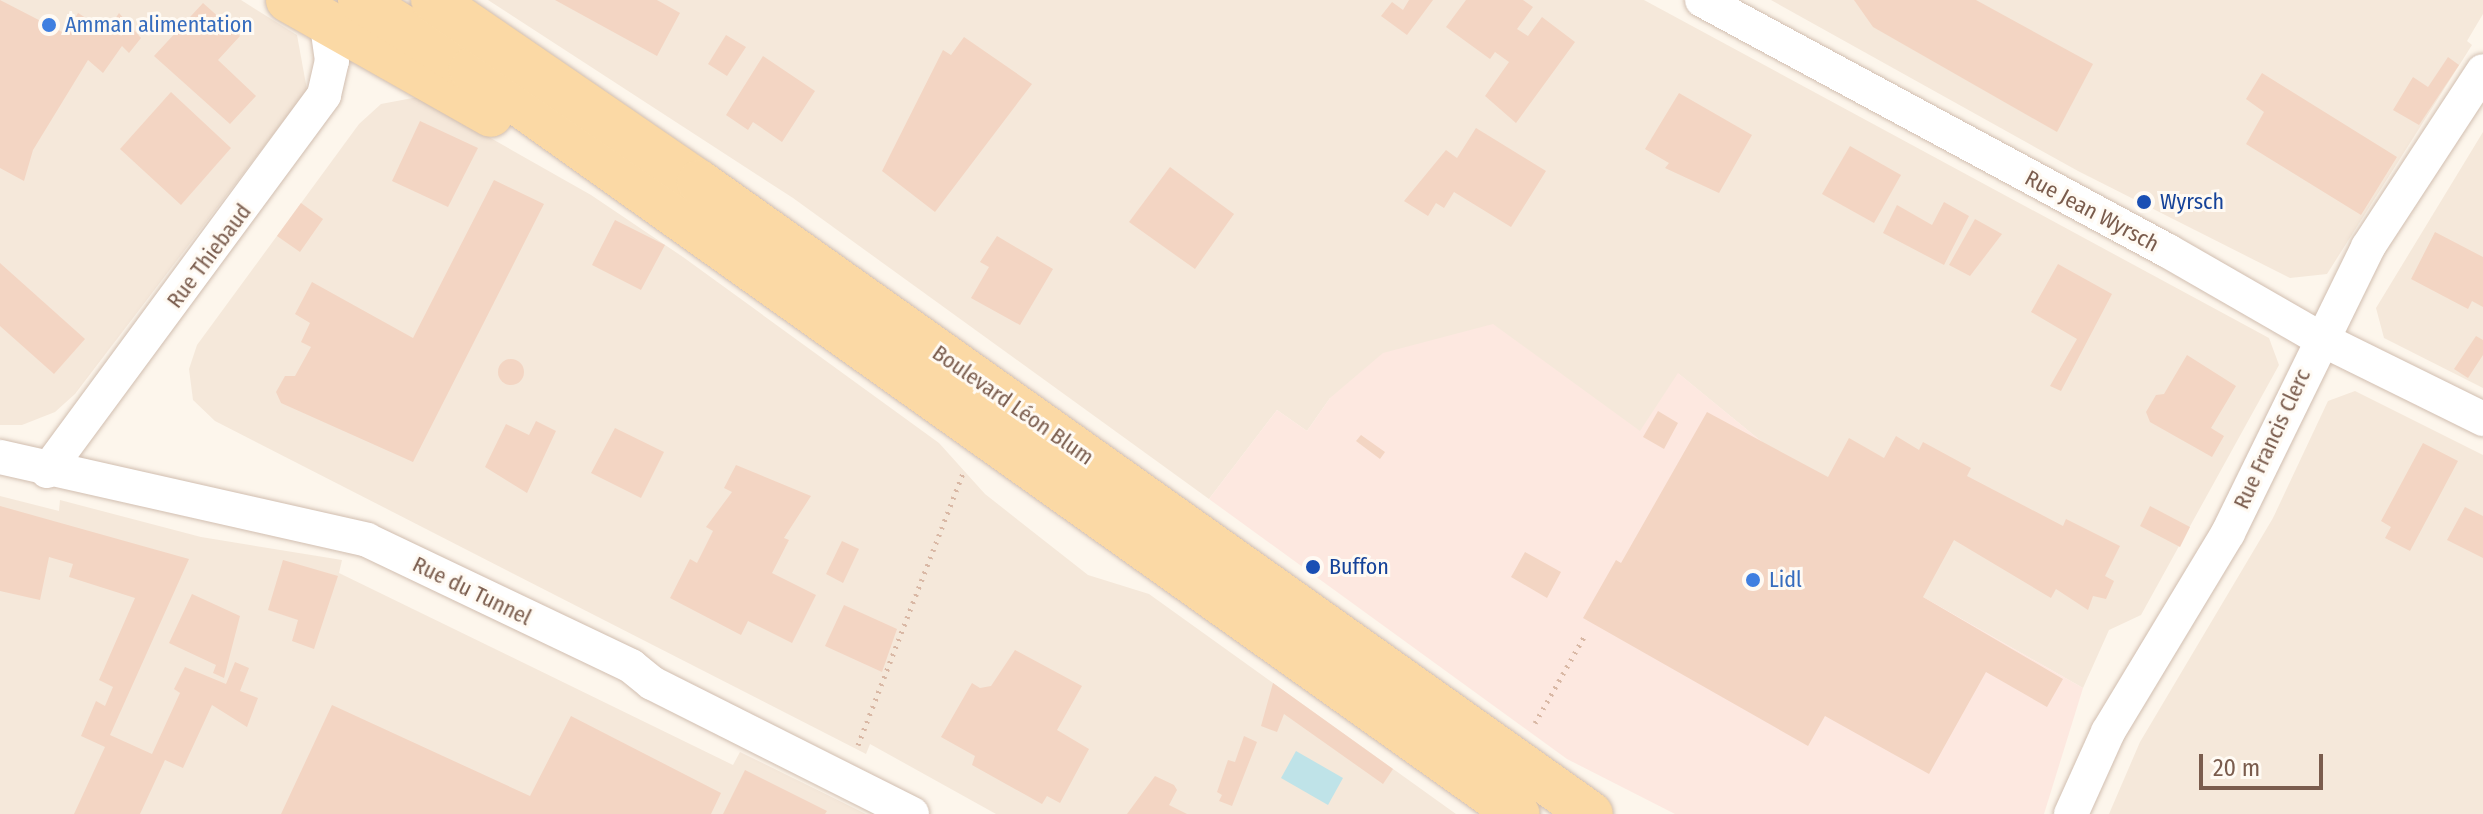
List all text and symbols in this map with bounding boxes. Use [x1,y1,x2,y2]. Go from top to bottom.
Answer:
place label: Amman alimentation [65,12,253,38]
marker: Amman alimentation [40,16,58,34]
street label: Rue Jean Wyrsch [2021,165,2163,257]
place label: Wyrsch [2160,189,2224,215]
marker: Wyrsch [2135,193,2153,211]
street label: Rue Thiebaud [161,199,257,313]
street label: Boulevard Léon Blum [927,340,1099,470]
street label: Rue Francis Clerc [2228,365,2316,513]
street label: Rue du Tunnel [408,551,536,631]
place label: Buffon [1329,554,1389,580]
marker: Buffon [1304,558,1322,576]
place label: Lidl [1769,567,1802,593]
marker: Lidl [1744,571,1762,589]
scale bar [2203,738,2327,788]
text: 20 m [2213,754,2260,782]

